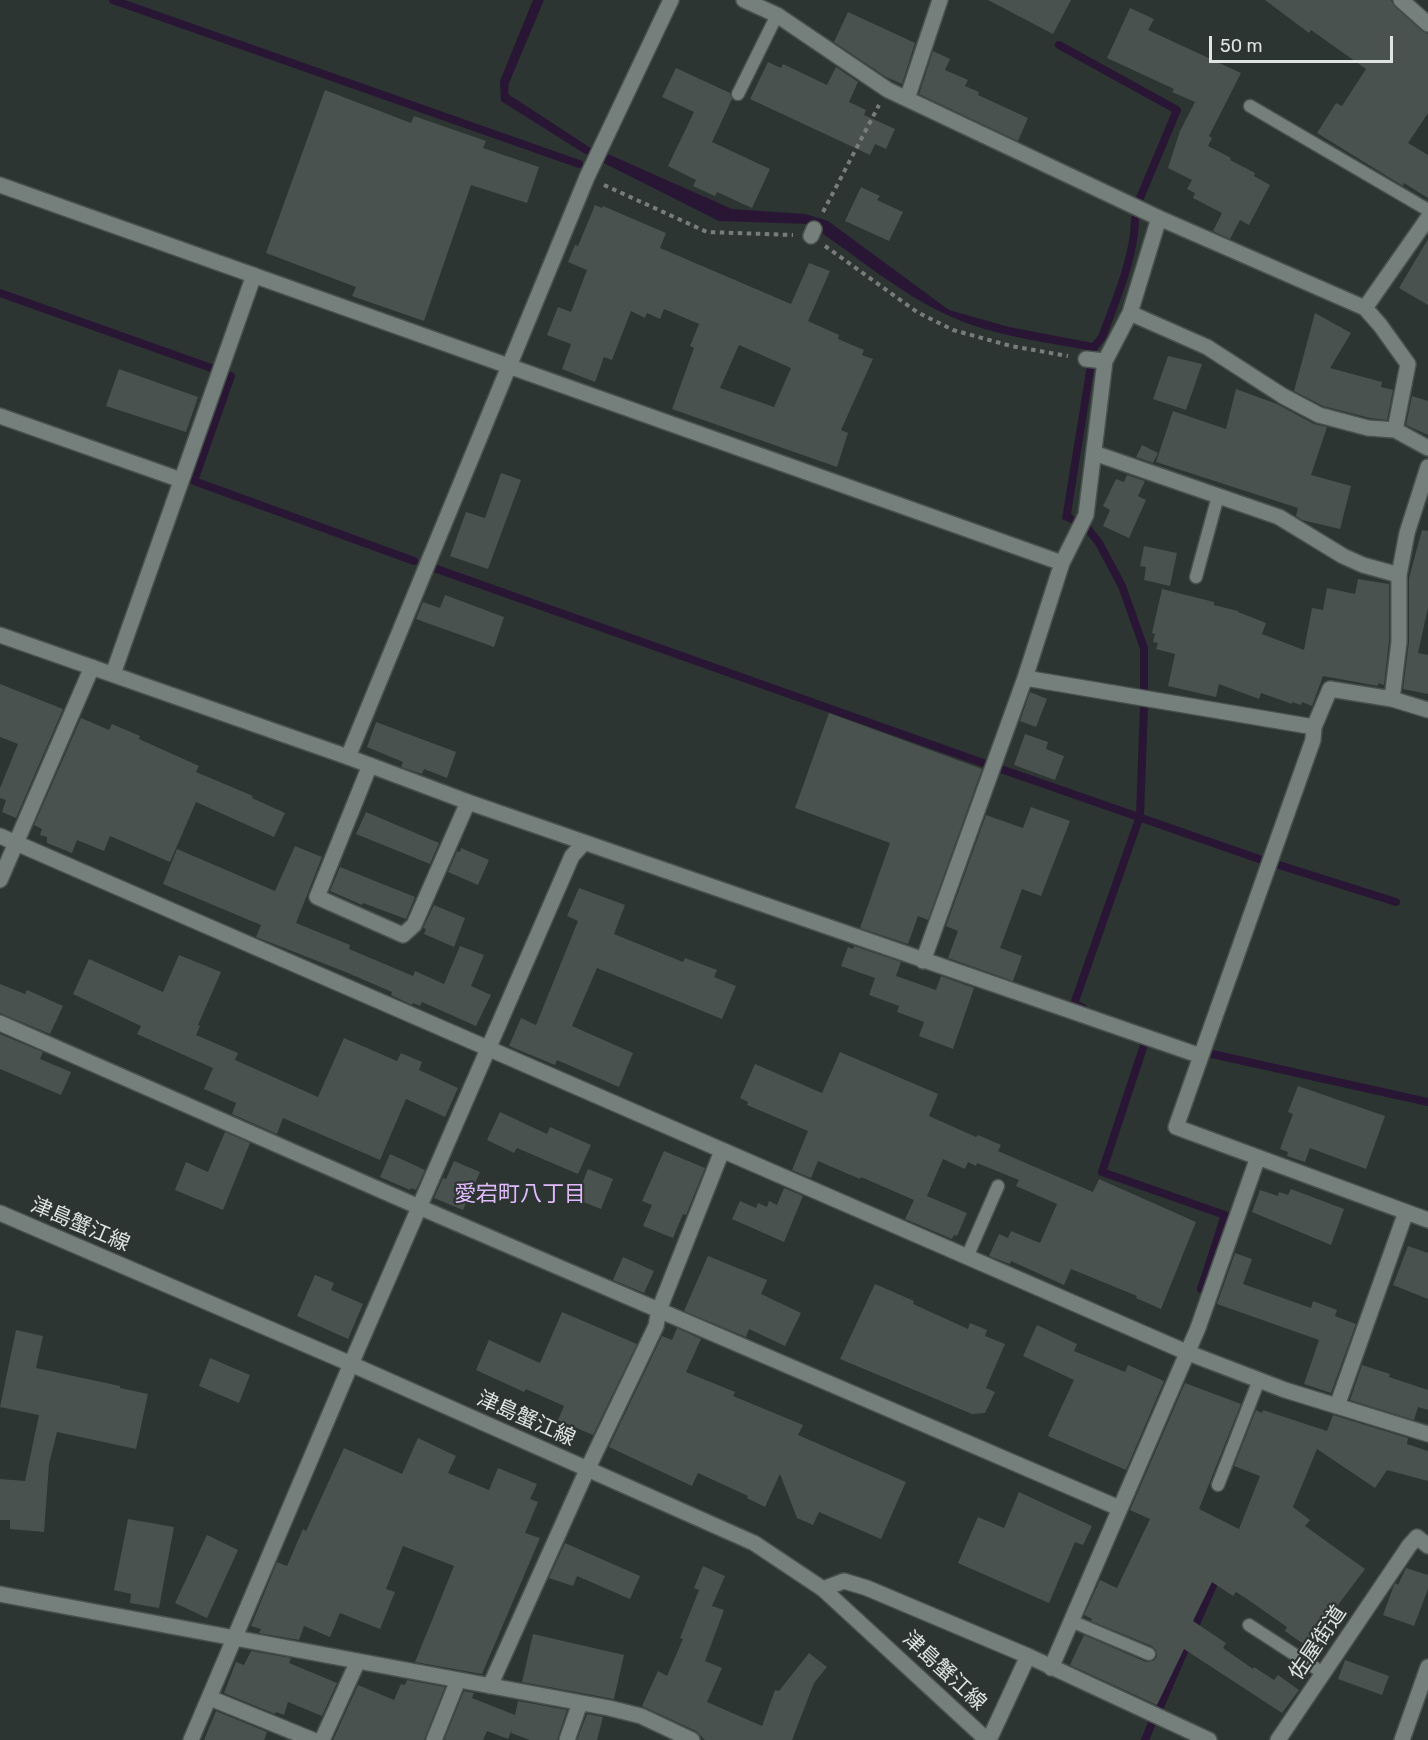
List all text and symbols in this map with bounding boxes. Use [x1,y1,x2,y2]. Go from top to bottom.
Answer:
scale bar [1212,24,1396,62]
text: 50 m [1220,35,1263,57]
district label: 愛宕町八丁目 [454,1182,586,1208]
street label: 津島蟹江線 [27,1193,133,1257]
street label: 津島蟹江線 [473,1386,579,1452]
street label: 佐屋街道 [1284,1601,1352,1685]
street label: 津島蟹江線 [897,1626,991,1716]

